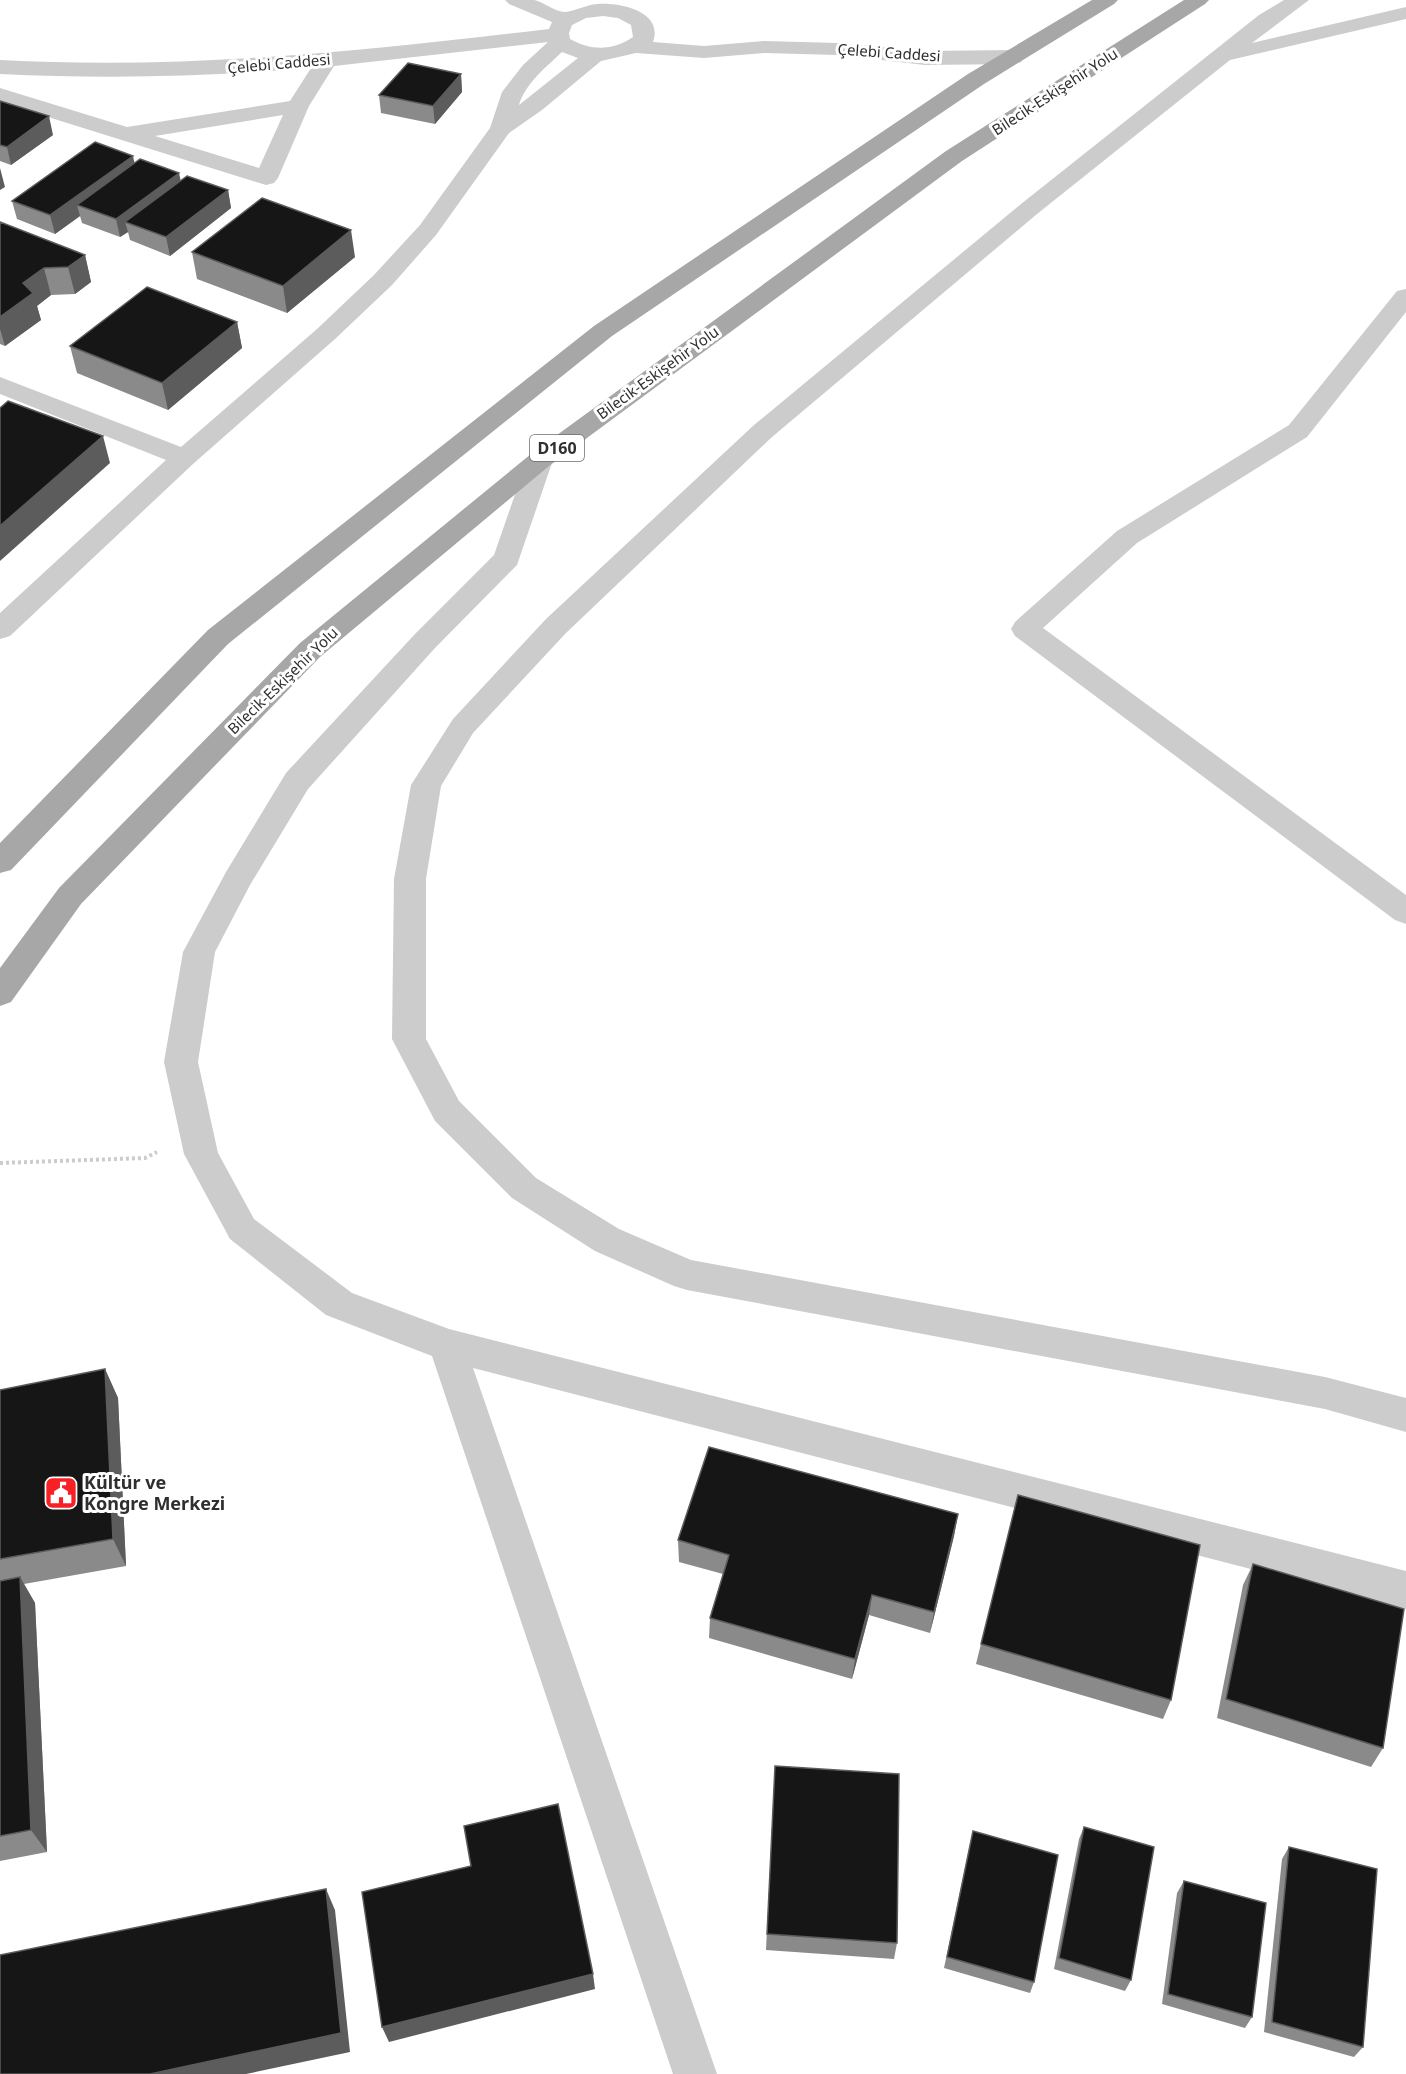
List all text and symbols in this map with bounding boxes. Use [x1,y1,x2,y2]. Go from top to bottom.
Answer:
street label: Çelebi Caddesi [837,38,941,66]
street label: Bilecik-Eskişehir Yolu [988,43,1121,139]
street label: Çelebi Caddesi [227,49,331,77]
street label: Bilecik-Eskişehir Yolu [592,321,722,423]
road number: D160 [530,435,584,461]
street label: Bilecik-Eskişehir Yolu [223,622,342,738]
place label: Kültür ve Kongre Merkezi [84,1470,225,1515]
public building icon: Kültür ve Kongre Merkezi [43,1475,79,1511]

